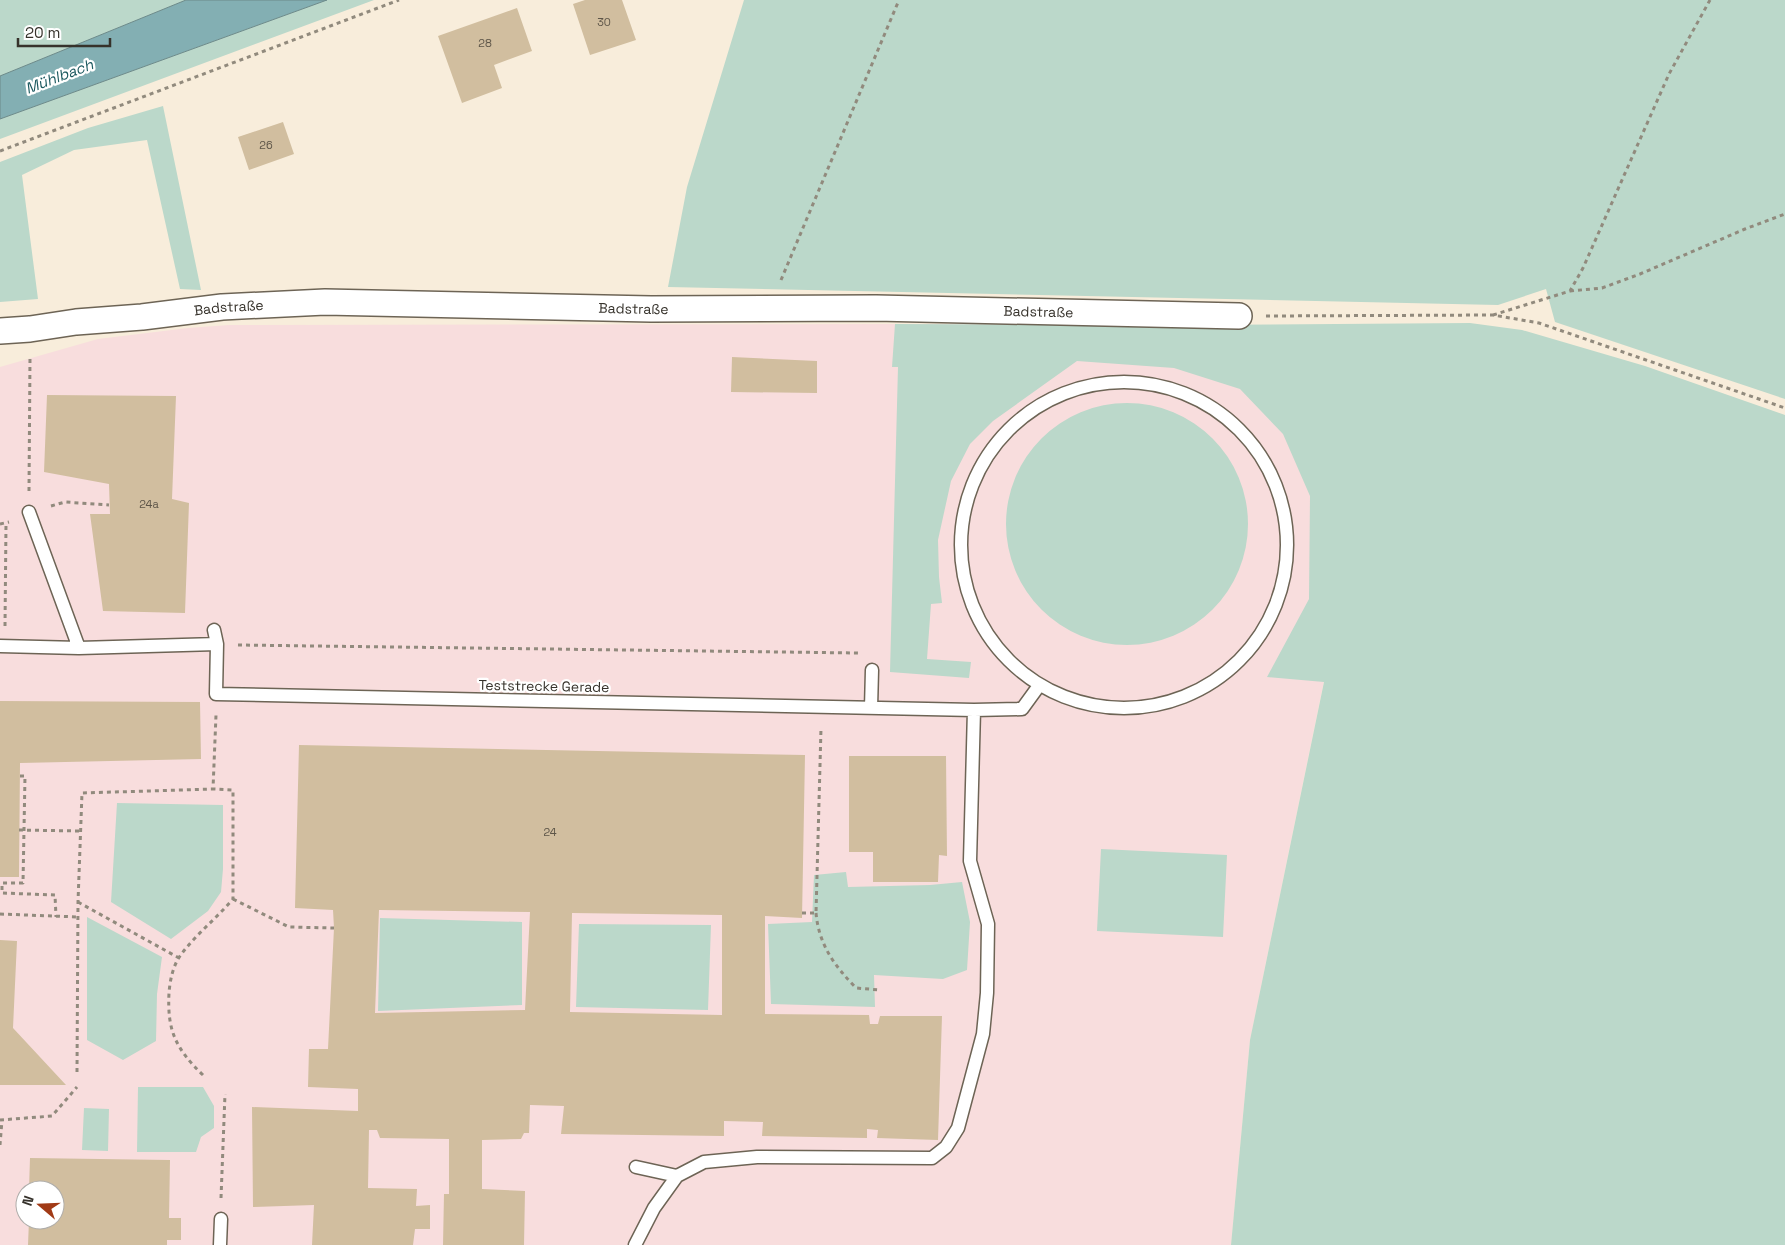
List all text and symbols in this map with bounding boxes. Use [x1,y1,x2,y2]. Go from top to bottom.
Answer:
scale bar [18,15,110,47]
house number: 30 [597,15,611,29]
text: 20 m [25,23,60,42]
house number: 28 [478,36,492,50]
water label: Mühlbach [22,54,96,98]
house number: 26 [259,138,273,152]
street label: Badstraße [193,296,264,319]
street label: Badstraße [598,299,668,318]
street label: Badstraße [1003,302,1074,321]
house number: 24a [139,497,159,511]
street label: Teststrecke Gerade [478,676,610,696]
house number: 24 [543,825,557,839]
north arrow [15,1180,65,1230]
text: N [18,1193,38,1208]

